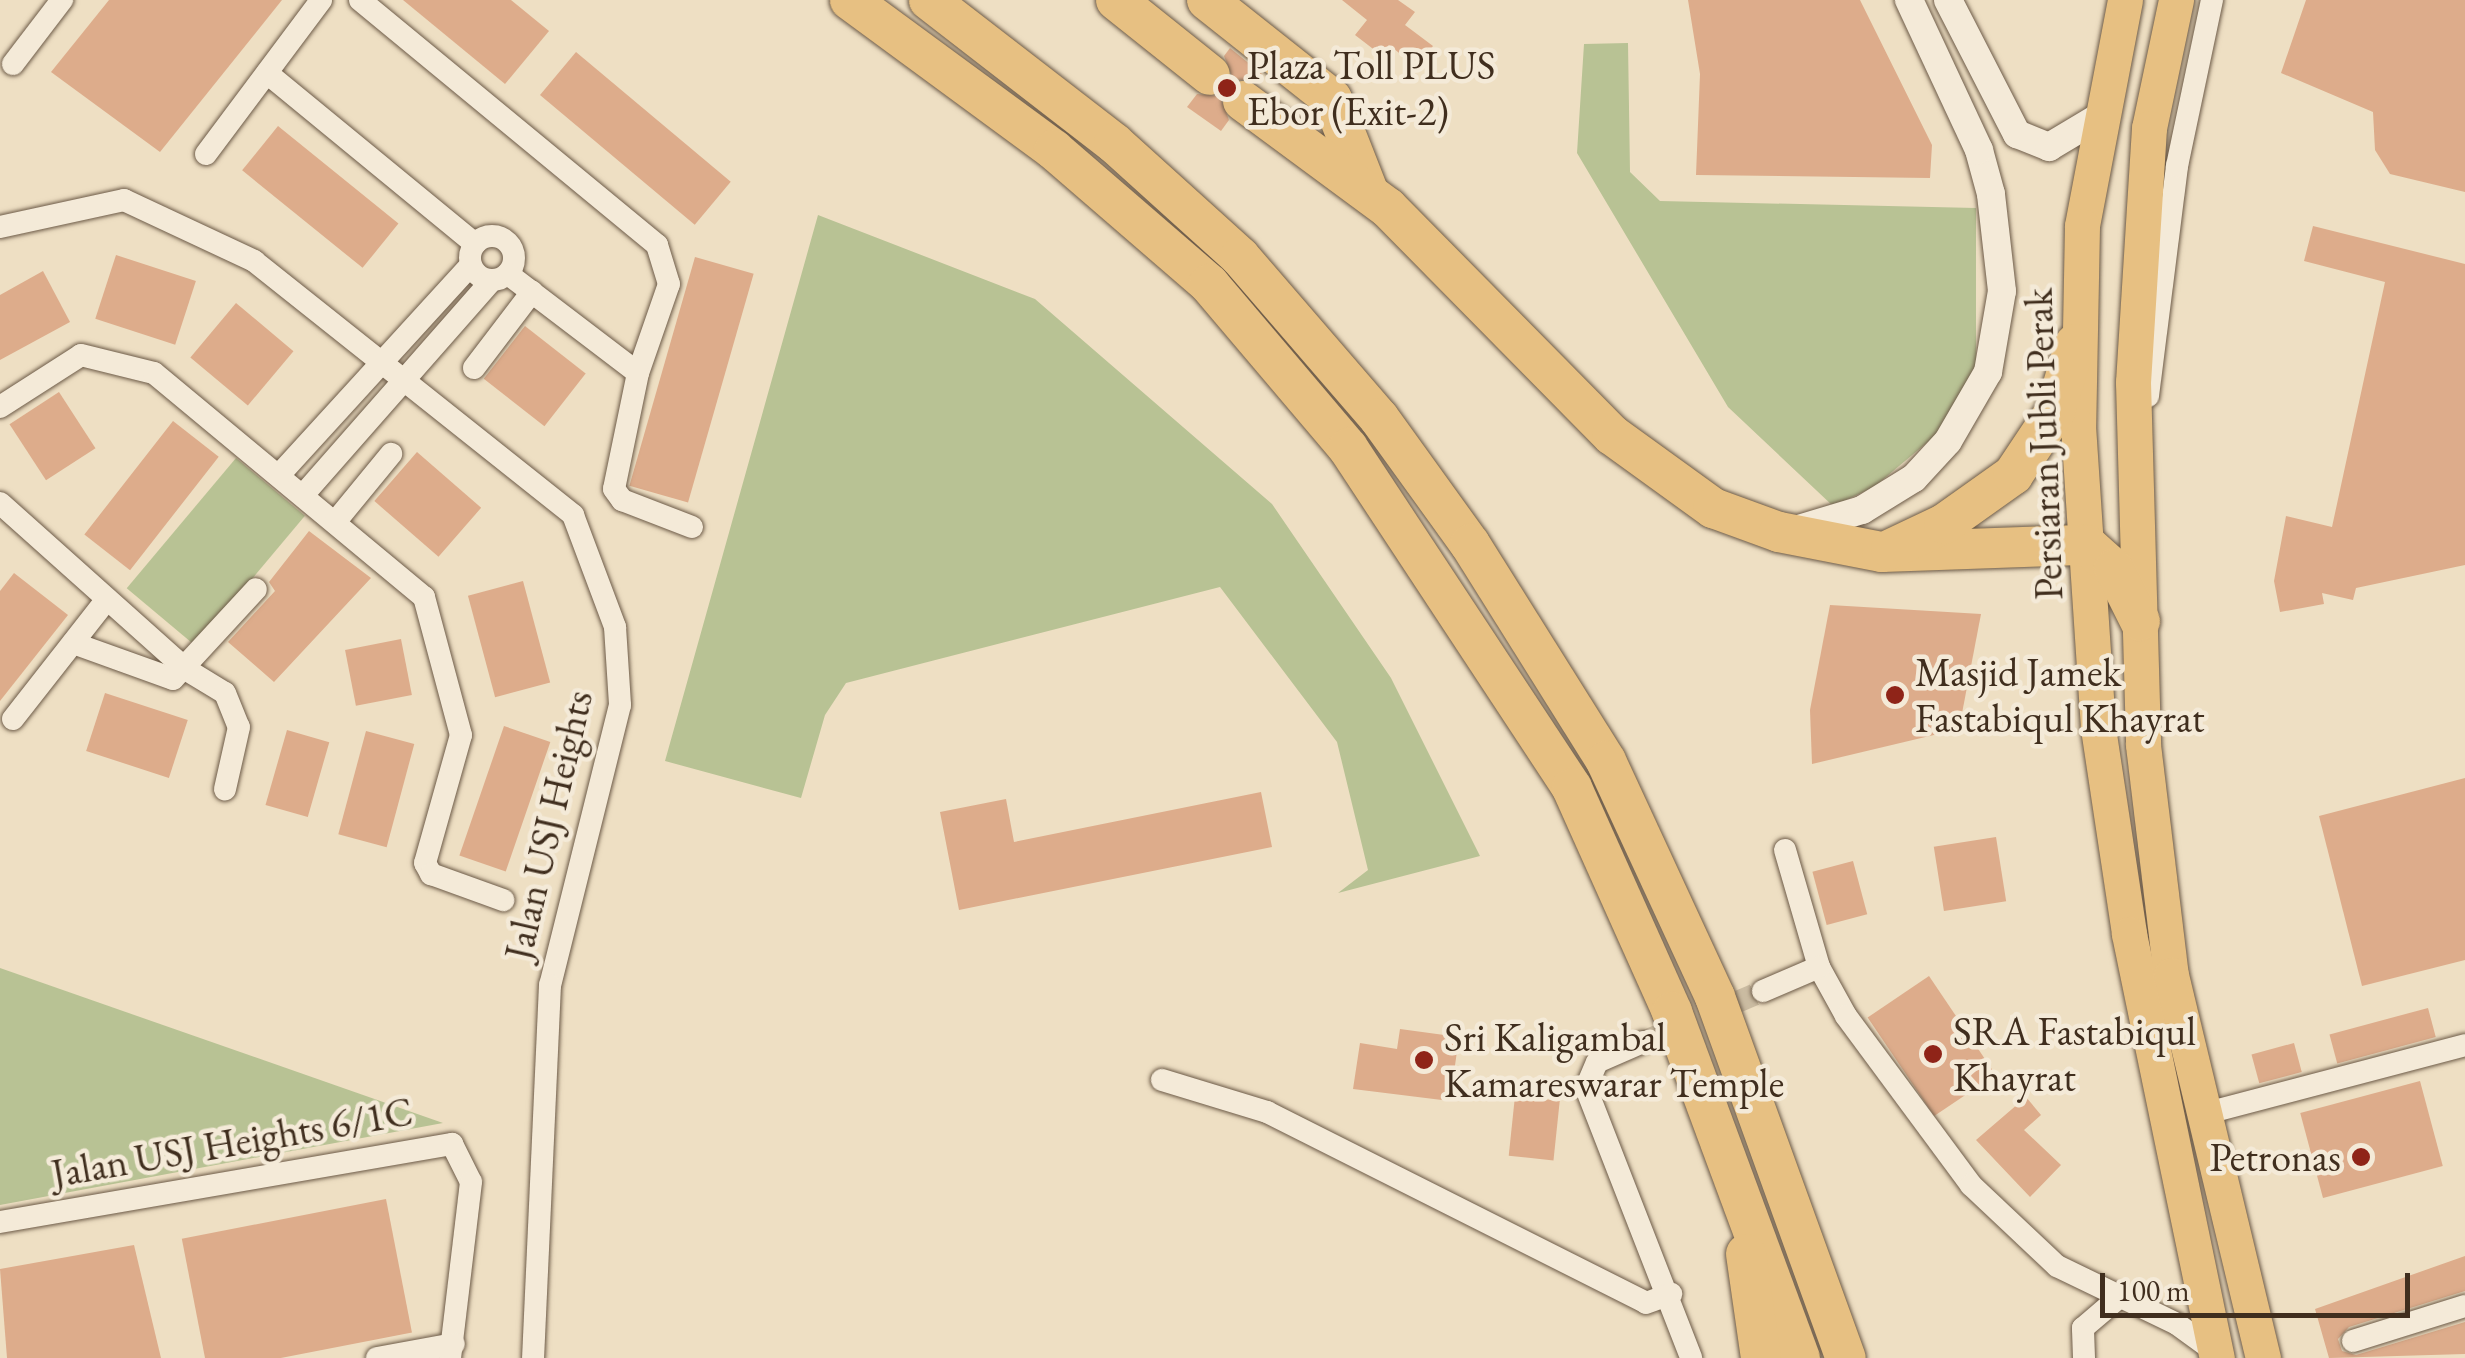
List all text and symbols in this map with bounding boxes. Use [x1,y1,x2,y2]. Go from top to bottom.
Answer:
place label: Plaza Toll PLUS Ebor (Exit-2) [1247,41,1495,135]
marker: Plaza Toll PLUS Ebor (Exit-2) [1216,77,1238,99]
street label: Persiaran Jubli Perak [2014,287,2072,601]
place label: Masjid Jamek Fastabiqul Khayrat [1915,648,2204,742]
marker: Masjid Jamek Fastabiqul Khayrat [1884,684,1906,706]
street label: Jalan USJ Heights [494,686,602,964]
place label: SRA Fastabiqul Khayrat [1953,1007,2196,1101]
place label: Sri Kaligambal Kamareswarar Temple [1444,1013,1784,1107]
marker: SRA Fastabiqul Khayrat [1922,1043,1944,1065]
marker: Sri Kaligambal Kamareswarar Temple [1413,1049,1435,1071]
street label: Jalan USJ Heights 6/1C [48,1087,416,1197]
place label: Petronas [2210,1133,2341,1181]
marker: Petronas [2350,1146,2372,1168]
scale bar [2105,1253,2415,1315]
text: 100 m [2117,1271,2190,1310]

